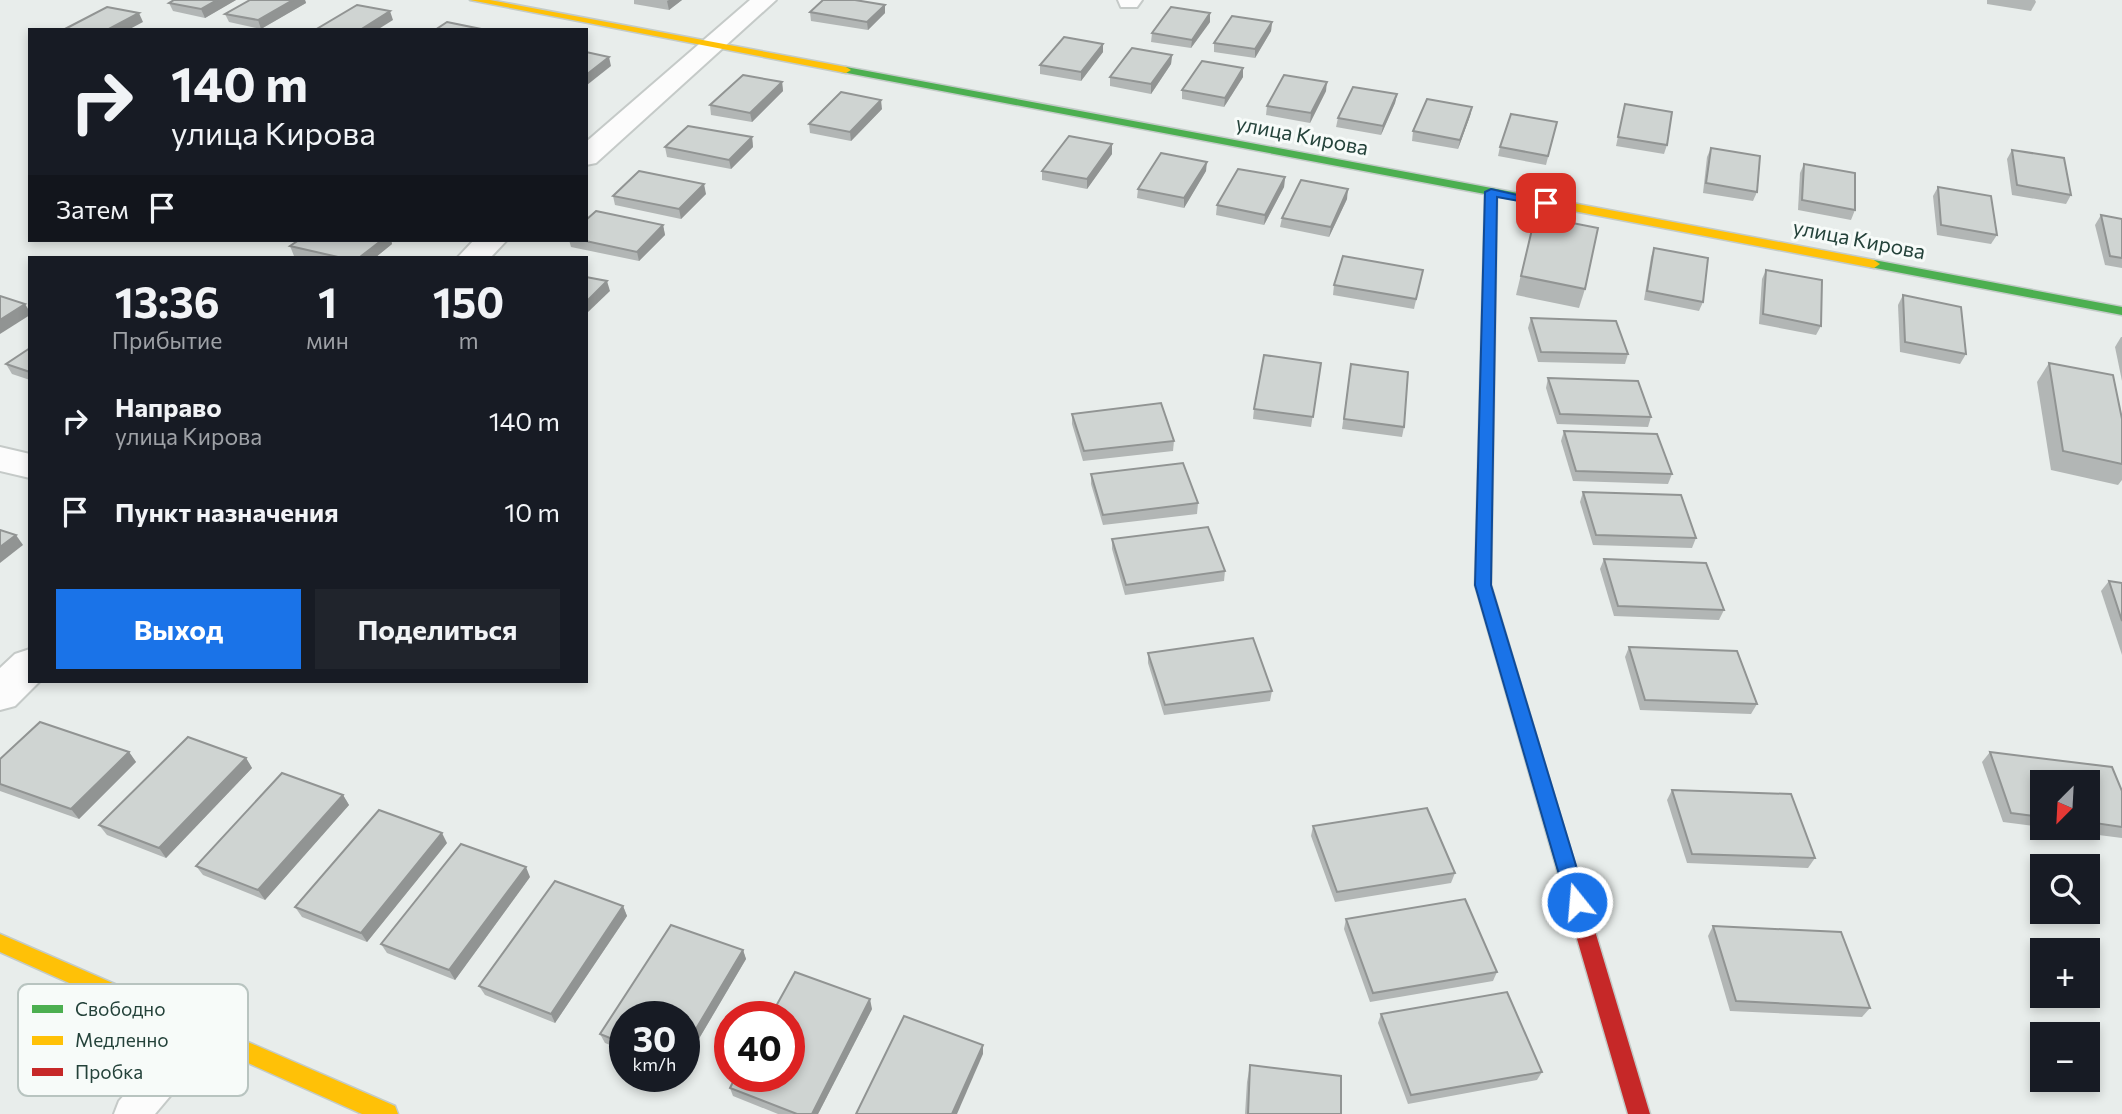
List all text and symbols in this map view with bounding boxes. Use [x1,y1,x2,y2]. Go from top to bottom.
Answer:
text: 140 m [171,52,308,112]
icon: right [56,56,147,147]
street label: улица Кирова [1234,109,1371,160]
text: улица Кирова [171,112,376,152]
pin [1516,173,1576,233]
icon: arrive [1527,184,1565,222]
icon: arrive [143,189,181,227]
text: Затем [56,193,129,224]
street label: улица Кирова [1791,213,1928,264]
text: 13:36 [115,275,220,327]
text: 1 [318,275,337,327]
text: 150 [433,275,504,327]
text: Прибытие [112,326,222,354]
text: мин [306,326,349,354]
text: m [458,326,478,354]
text: Направо [115,391,222,422]
icon: right [56,402,94,440]
text: 140 m [489,405,560,436]
text: улица Кирова [115,422,262,450]
icon: arrive [56,493,94,531]
text: Пункт назначения [115,496,339,527]
text: 10 m [504,496,560,527]
button: Выход [56,589,301,669]
button: Поделиться [315,589,560,669]
north arrow [2030,770,2100,840]
map controls [2030,770,2100,1092]
button: search [2030,854,2100,924]
position arrow [1540,865,1614,939]
button: + [2030,938,2100,1008]
legend [18,984,248,1096]
text: Свободно [75,997,165,1020]
speed limit sign: 40 [714,1001,805,1092]
text: 30 [633,1016,676,1059]
button: − [2030,1022,2100,1092]
text: Медленно [75,1028,169,1051]
text: km/h [633,1053,676,1075]
text: Пробка [75,1060,143,1083]

